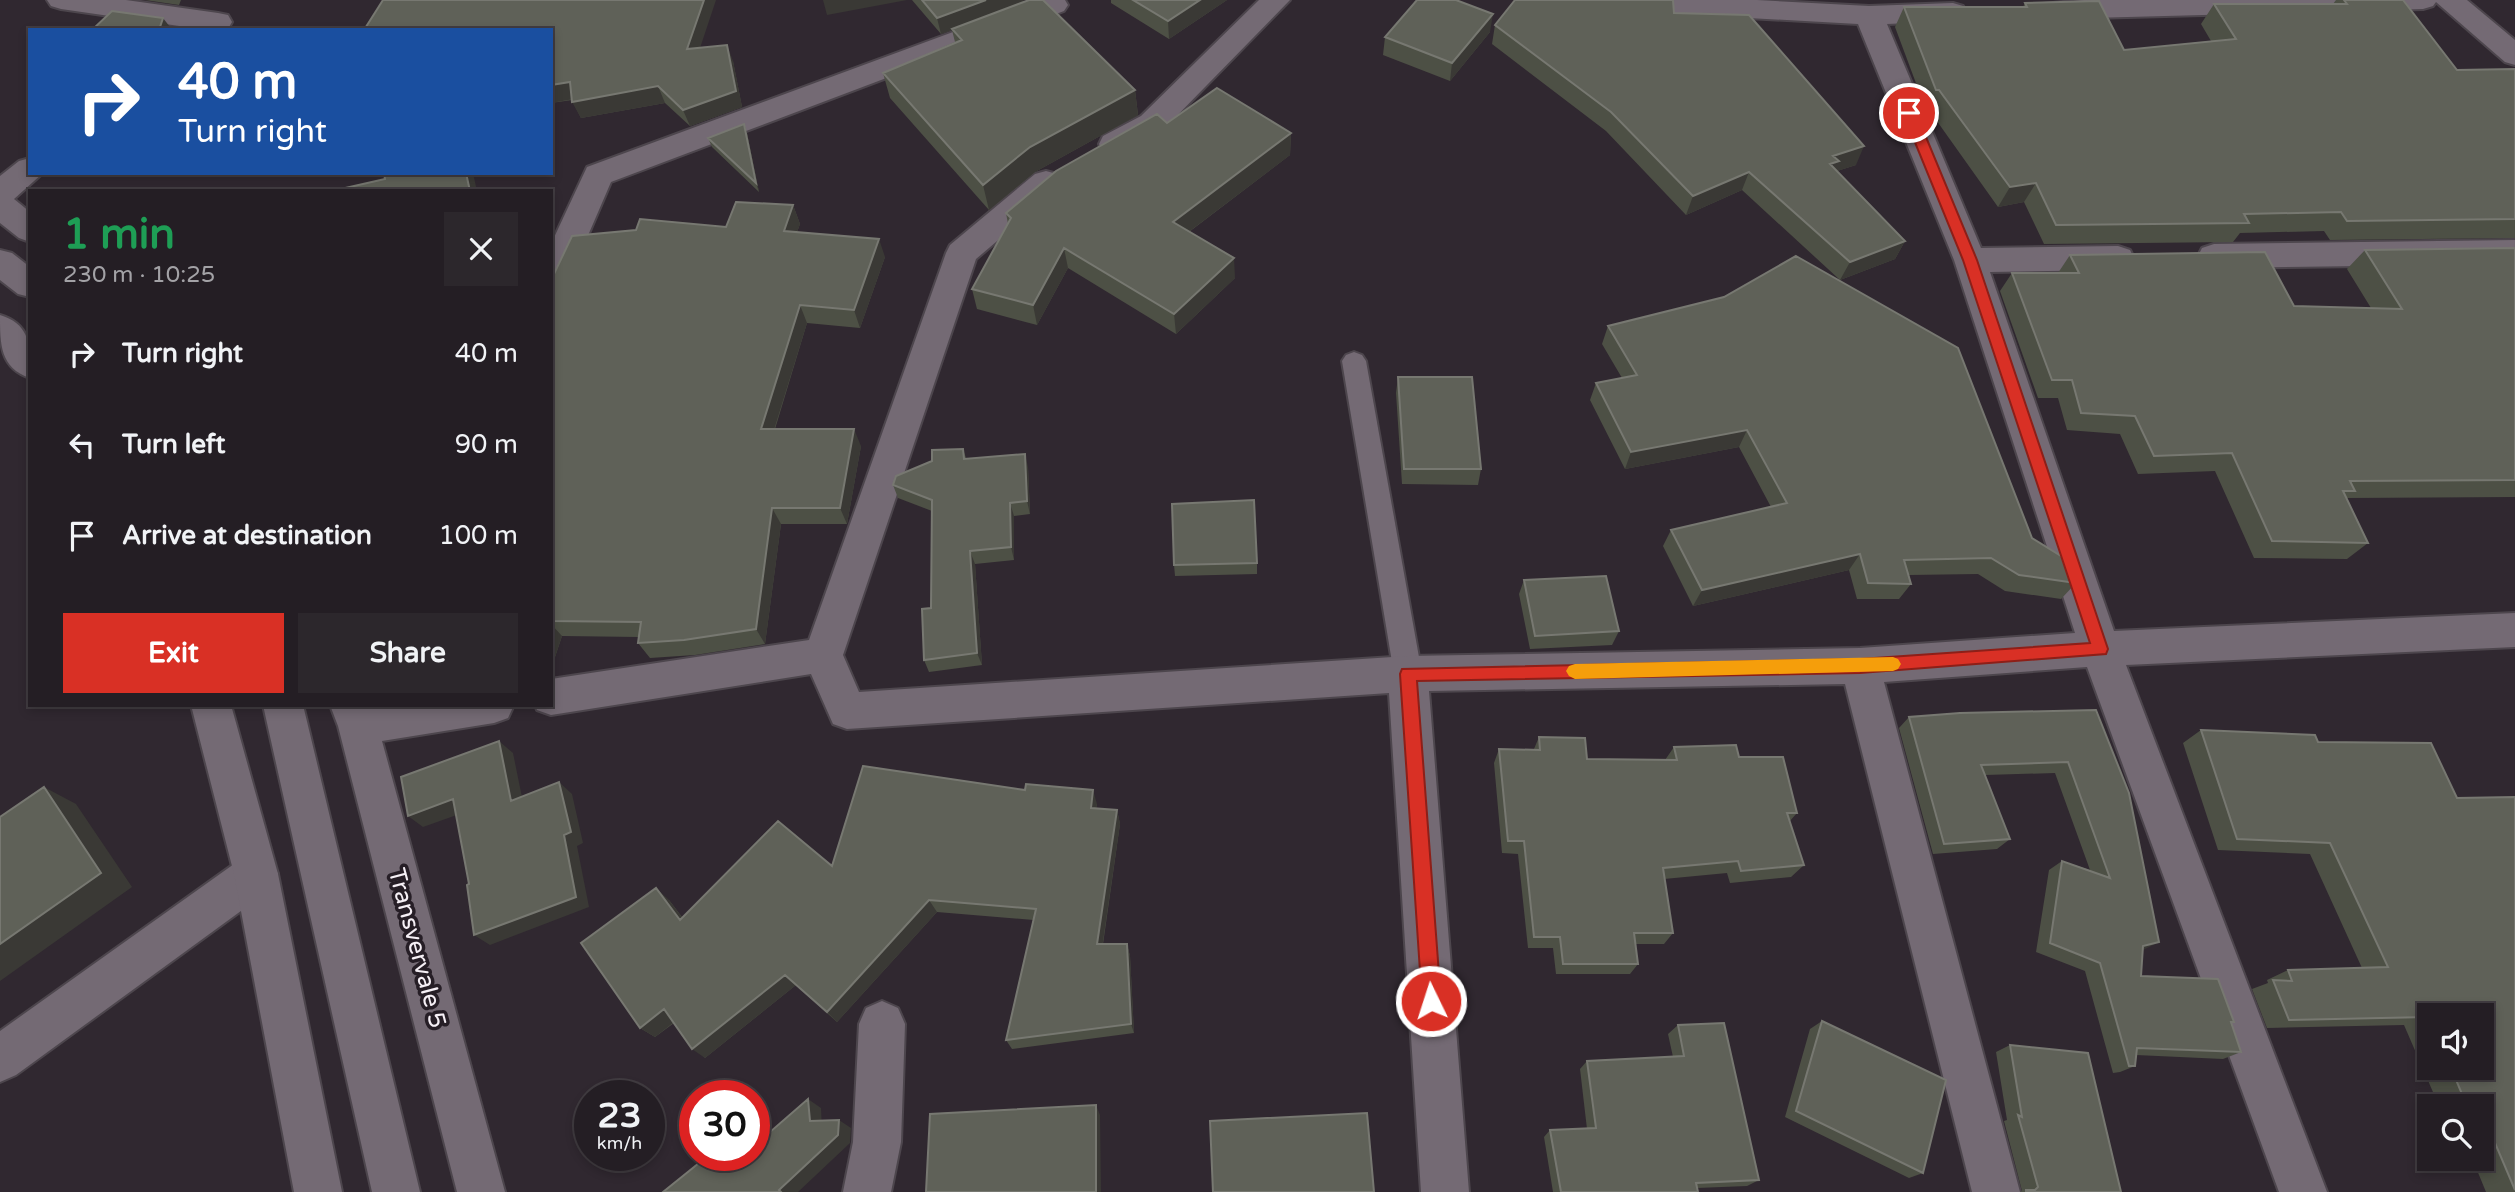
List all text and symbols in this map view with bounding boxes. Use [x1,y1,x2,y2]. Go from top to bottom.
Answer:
text: 40 m [178,53,297,112]
icon: right [63,56,154,147]
pin [1879,83,1939,143]
icon: arrive [1890,94,1928,132]
text: Turn right [178,113,327,151]
text: 1 min [63,209,175,260]
button: close [444,212,518,286]
text: 230 m · 10:25 [63,261,215,289]
icon: right [63,335,101,373]
text: Turn right [122,338,243,369]
text: 40 m [455,338,518,369]
icon: left [63,426,101,464]
text: Turn left [122,429,225,460]
text: 90 m [455,429,518,460]
icon: arrive [63,517,101,555]
text: Arrive at destination [122,520,372,551]
text: 100 m [438,520,518,551]
button: Exit [63,613,284,693]
button: Share [298,613,518,693]
street label: Transvervale 5 [382,865,452,1031]
position arrow [1394,964,1468,1038]
map controls [2417,1003,2494,1171]
button: sound [2417,1003,2494,1080]
speed limit sign: 30 [679,1080,770,1171]
button: search [2417,1094,2494,1171]
text: 23 [598,1095,641,1137]
text: km/h [597,1132,642,1154]

